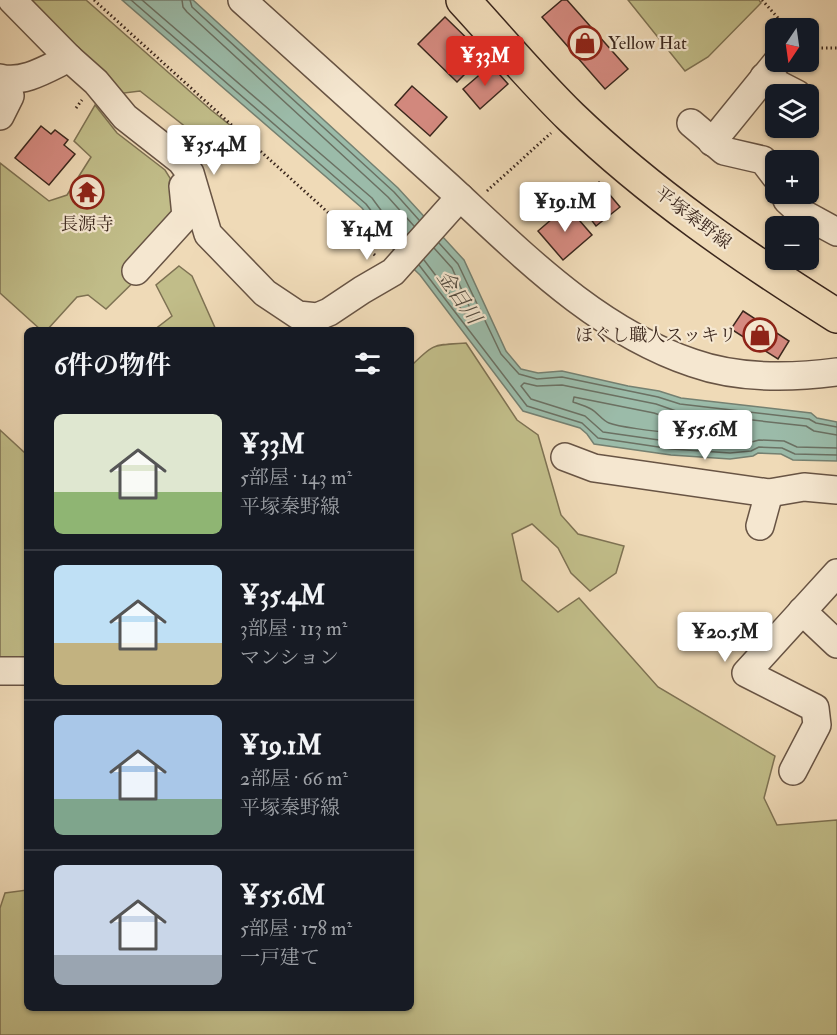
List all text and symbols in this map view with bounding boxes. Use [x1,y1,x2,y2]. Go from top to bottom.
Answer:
north arrow [765,18,819,72]
map controls [765,18,819,270]
shop icon: Yellow Hat [567,25,603,61]
place label: Yellow Hat [608,32,687,55]
pin: ¥33M [449,36,521,87]
text: ¥33M [460,43,510,68]
button: layers [765,84,819,138]
pin: ¥35.4M [165,125,263,176]
text: ¥35.4M [181,132,247,157]
button: + [765,150,819,204]
temple icon: 長源寺 [69,174,105,210]
pin: ¥19.1M [516,182,614,233]
street label: 平塚秦野線 [650,182,736,254]
text: ¥19.1M [534,189,596,214]
pin: ¥14M [331,210,403,261]
place label: 長源寺 [60,213,114,236]
button: − [765,216,819,270]
text: ¥14M [341,217,393,242]
water label: 金目川 [432,265,488,330]
shop icon: ほぐし職人スッキリ [742,317,778,353]
place label: ほぐし職人スッキリ [575,324,737,347]
icon: filters [351,347,384,380]
text: 6件の物件 [54,350,171,382]
pin: ¥55.6M [656,410,754,461]
text: ¥55.6M [672,417,738,442]
text: ¥33M [240,429,305,461]
icon: home [102,438,174,510]
text: 5部屋 · 143 m² [240,465,352,490]
text: 平塚秦野線 [240,494,340,519]
text: ¥35.4M [240,580,325,612]
icon: home [102,589,174,661]
pin: ¥20.5M [676,612,774,663]
text: 3部屋 · 113 m² [240,616,347,641]
text: ¥20.5M [691,619,759,644]
text: マンション [240,645,339,670]
text: ¥19.1M [240,730,322,762]
icon: home [102,739,174,811]
text: 2部屋 · 66 m² [240,766,348,791]
text: 平塚秦野線 [240,795,340,820]
text: ¥55.6M [240,880,325,912]
icon: home [102,889,174,961]
text: 5部屋 · 178 m² [240,916,352,941]
text: 一戸建て [240,945,320,970]

